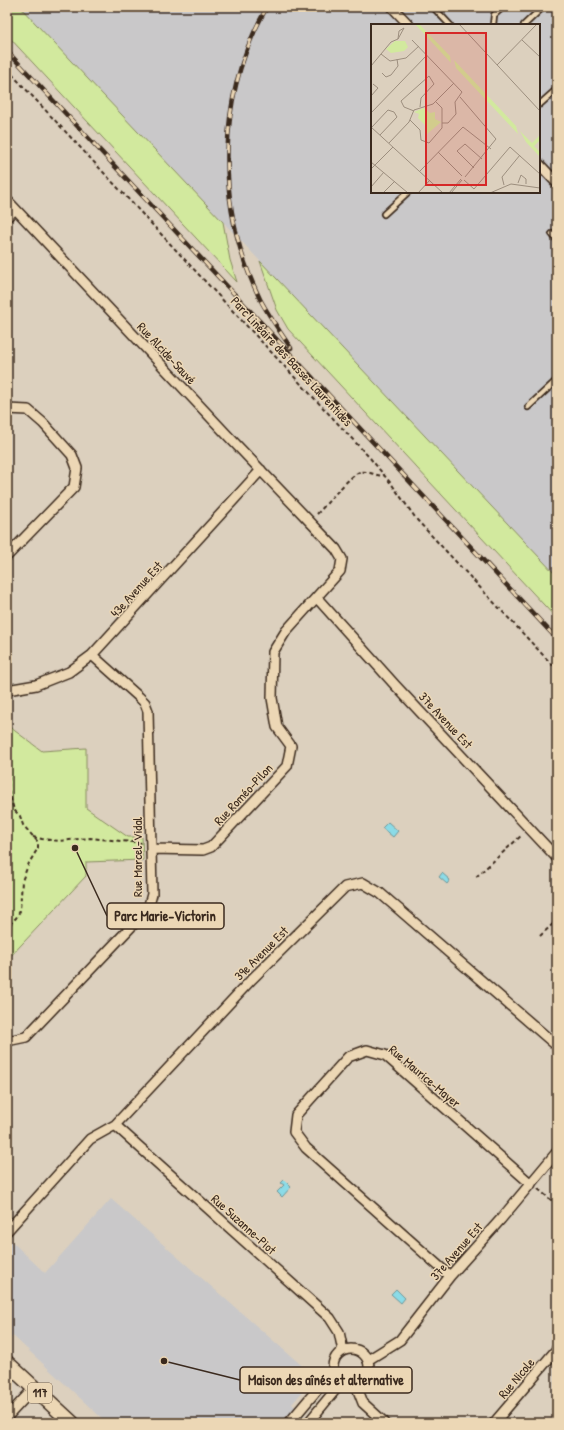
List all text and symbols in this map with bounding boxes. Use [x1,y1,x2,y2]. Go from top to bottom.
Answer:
inset map [371,24,540,193]
street label: Parc Linéaire des Basses Laurentides [227,292,357,430]
street label: Rue Alcide-Sauvé [133,318,201,388]
street label: 43e Avenue Est [106,557,166,621]
street label: 37e Avenue Est [415,688,477,753]
street label: Rue Roméo-Pilon [210,759,276,829]
street label: Rue Marcel-Vidal [128,817,146,897]
callout: Parc Marie-Victorin [107,903,224,929]
text: Parc Marie-Victorin [114,906,216,925]
street label: 39e Avenue Est [230,922,292,984]
street label: Rue Maurice-Mayer [385,1040,465,1112]
street label: Rue Suzanne-Piot [207,1190,281,1259]
street label: 37e Avenue Est [426,1218,487,1284]
street label: Rue Nicole [494,1354,538,1402]
callout: Maison des aînés et alternative [240,1367,412,1393]
text: Maison des aînés et alternative [248,1370,404,1389]
road number: 117 [28,1383,52,1403]

